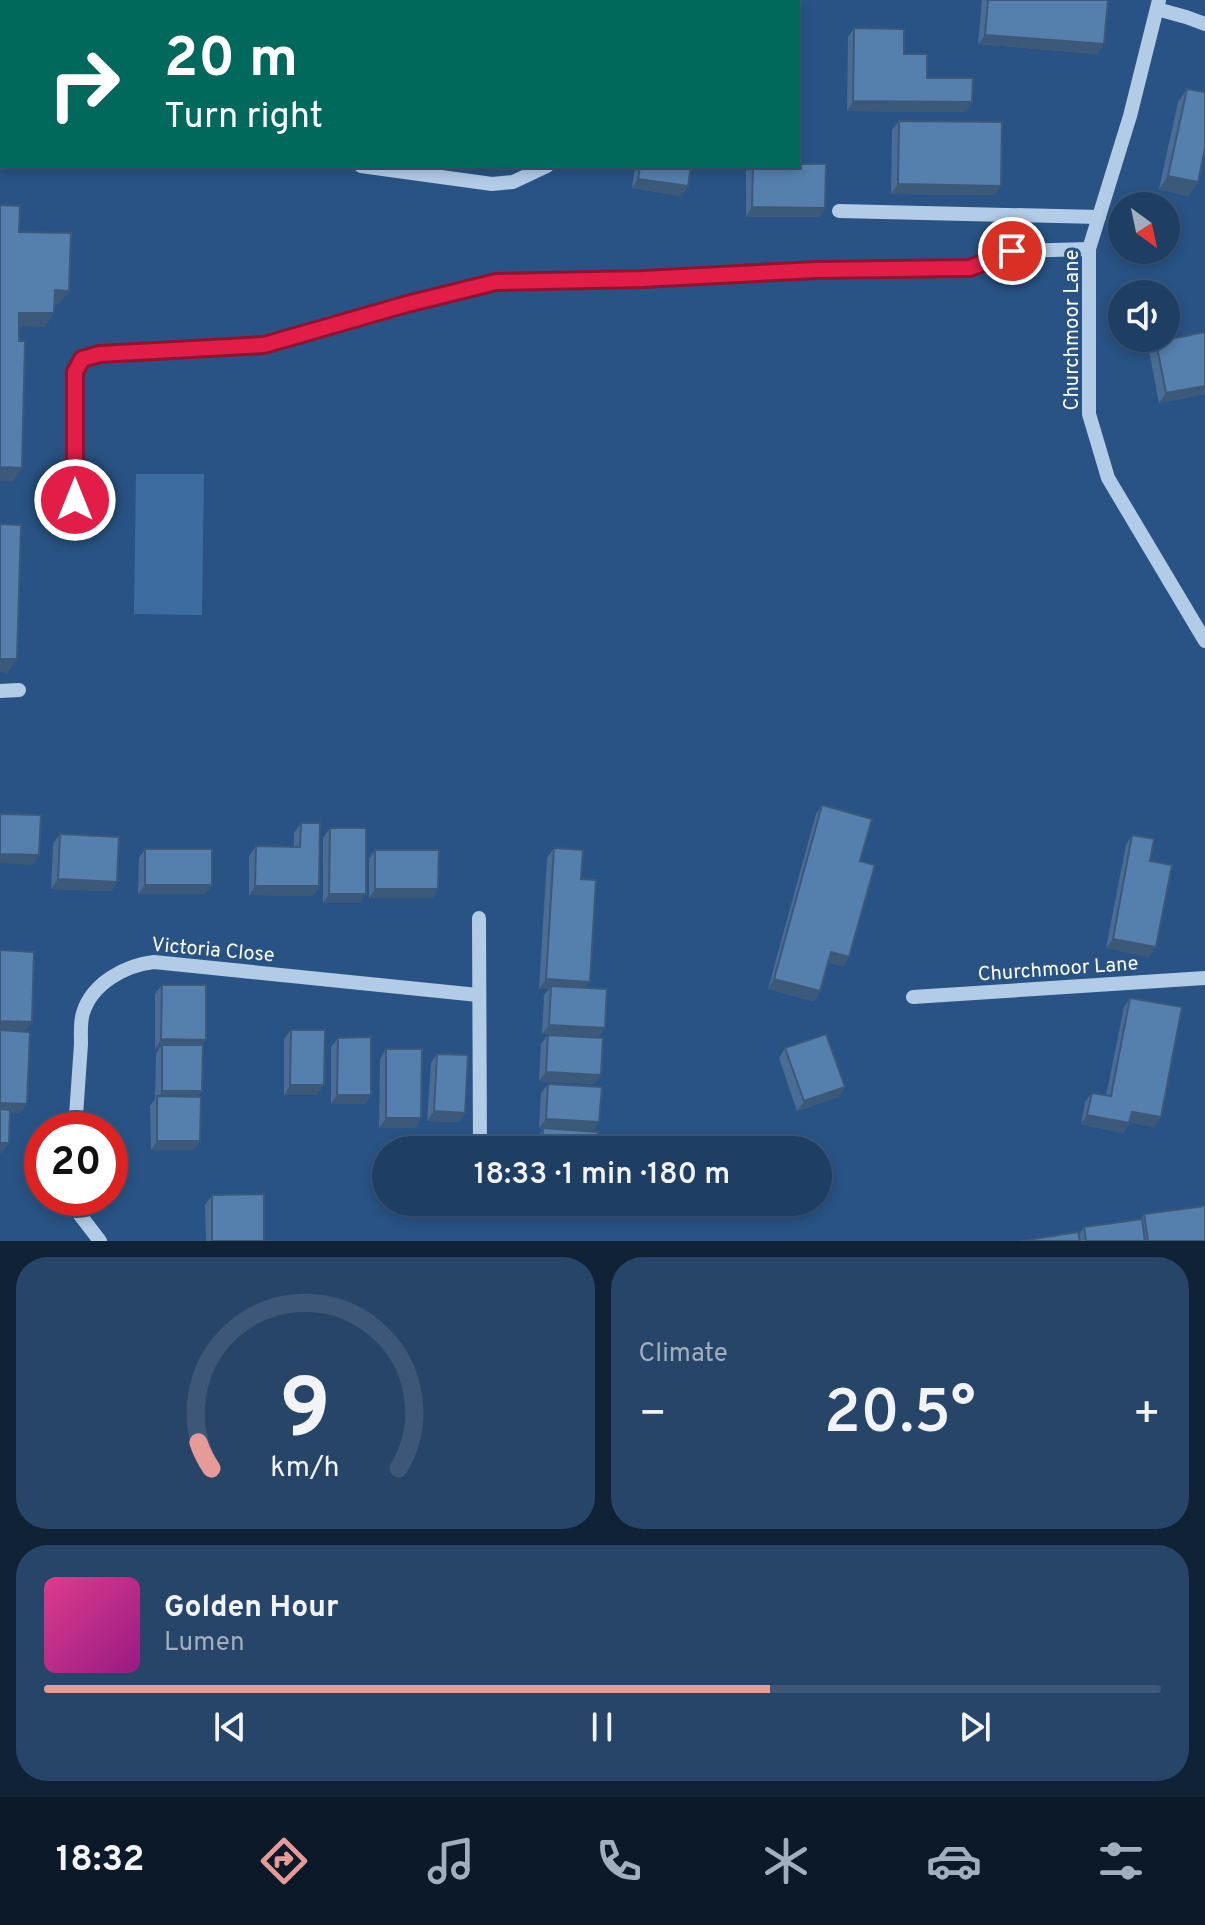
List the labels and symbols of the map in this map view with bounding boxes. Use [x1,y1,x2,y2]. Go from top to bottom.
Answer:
north arrow [1108,192,1180,264]
pin [978,217,1046,285]
street label: Churchmoor Lane [1060,250,1086,410]
position arrow [33,458,117,542]
street label: Victoria Close [150,933,275,969]
street label: Churchmoor Lane [977,951,1139,989]
speed limit sign: 20 [24,1112,128,1216]

